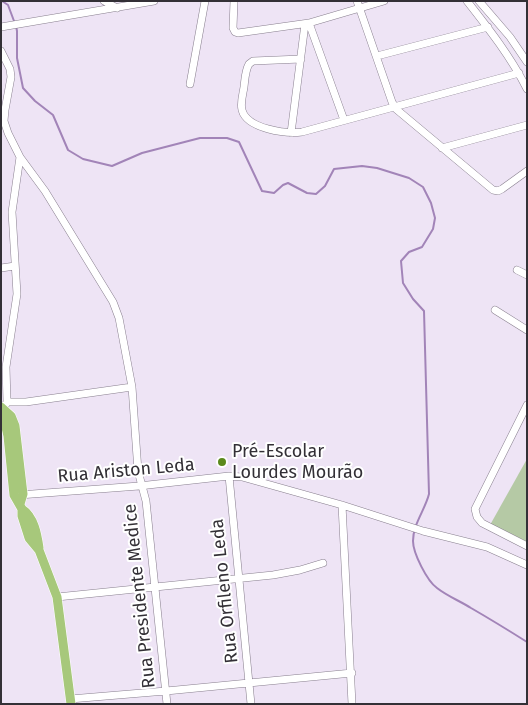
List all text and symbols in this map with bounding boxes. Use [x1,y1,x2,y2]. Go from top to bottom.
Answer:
place label: Pré-Escolar Lourdes Mourão [232,441,363,484]
street label: Rua Ariston Leda [57,454,195,488]
marker: Pré-Escolar Lourdes Mourão [216,456,228,468]
street label: Rua Presidente Medice [120,503,160,689]
street label: Rua Orfileno Leda [207,518,243,664]

